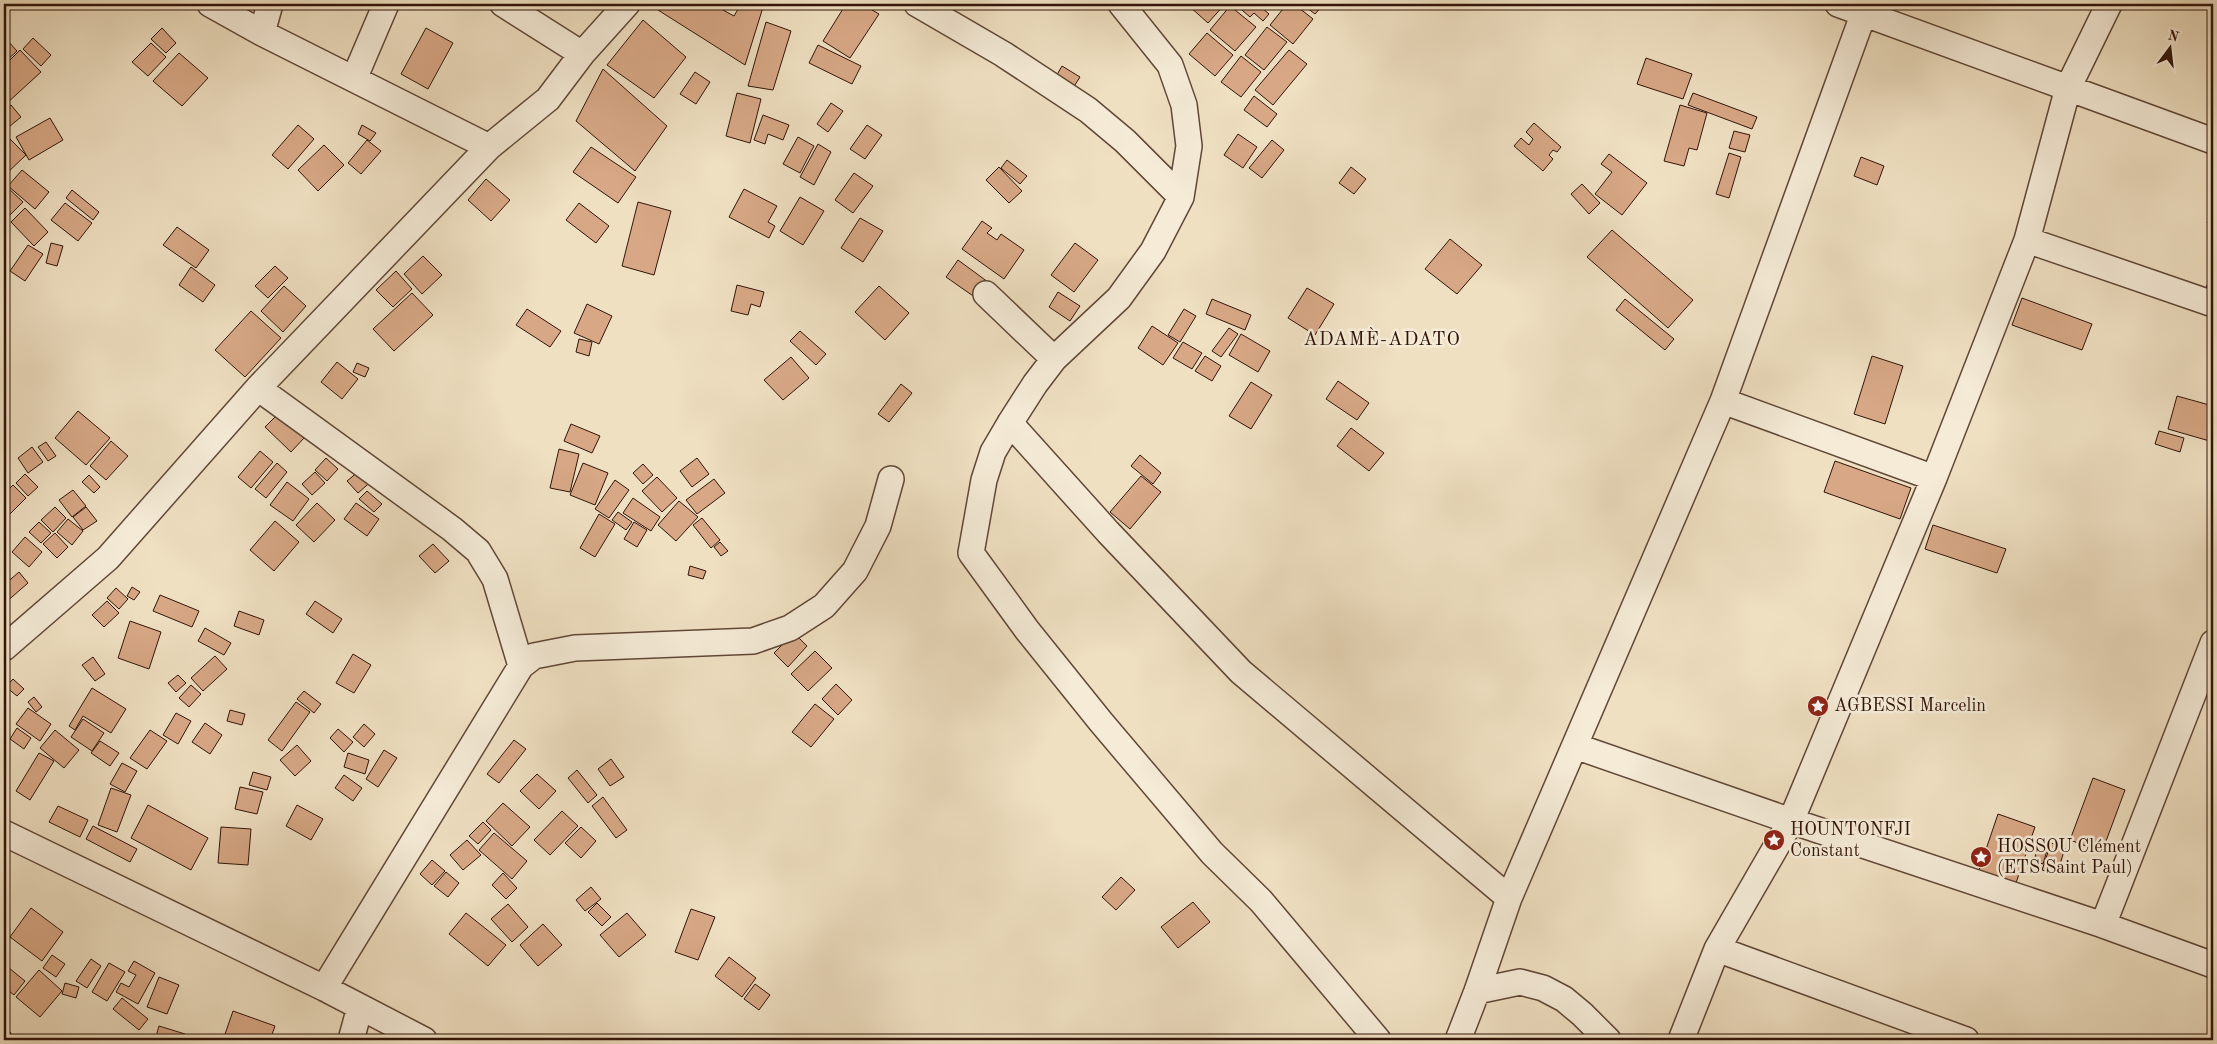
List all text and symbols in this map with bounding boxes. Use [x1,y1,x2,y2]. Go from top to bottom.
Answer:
north arrow [2144,22,2194,72]
text: N [2166,28,2180,45]
district label: ADAMÈ-ADATO [1303,327,1461,350]
place icon: AGBESSI Marcelin [1806,694,1830,718]
place label: AGBESSI Marcelin [1834,697,1986,715]
place label: HOUNTONFJI Constant [1790,821,1911,860]
place icon: HOUNTONFJI Constant [1762,828,1786,852]
place label: HOSSOU Clément (ETS Saint Paul) [1997,838,2141,877]
place icon: HOSSOU Clément (ETS Saint Paul) [1969,845,1993,869]

